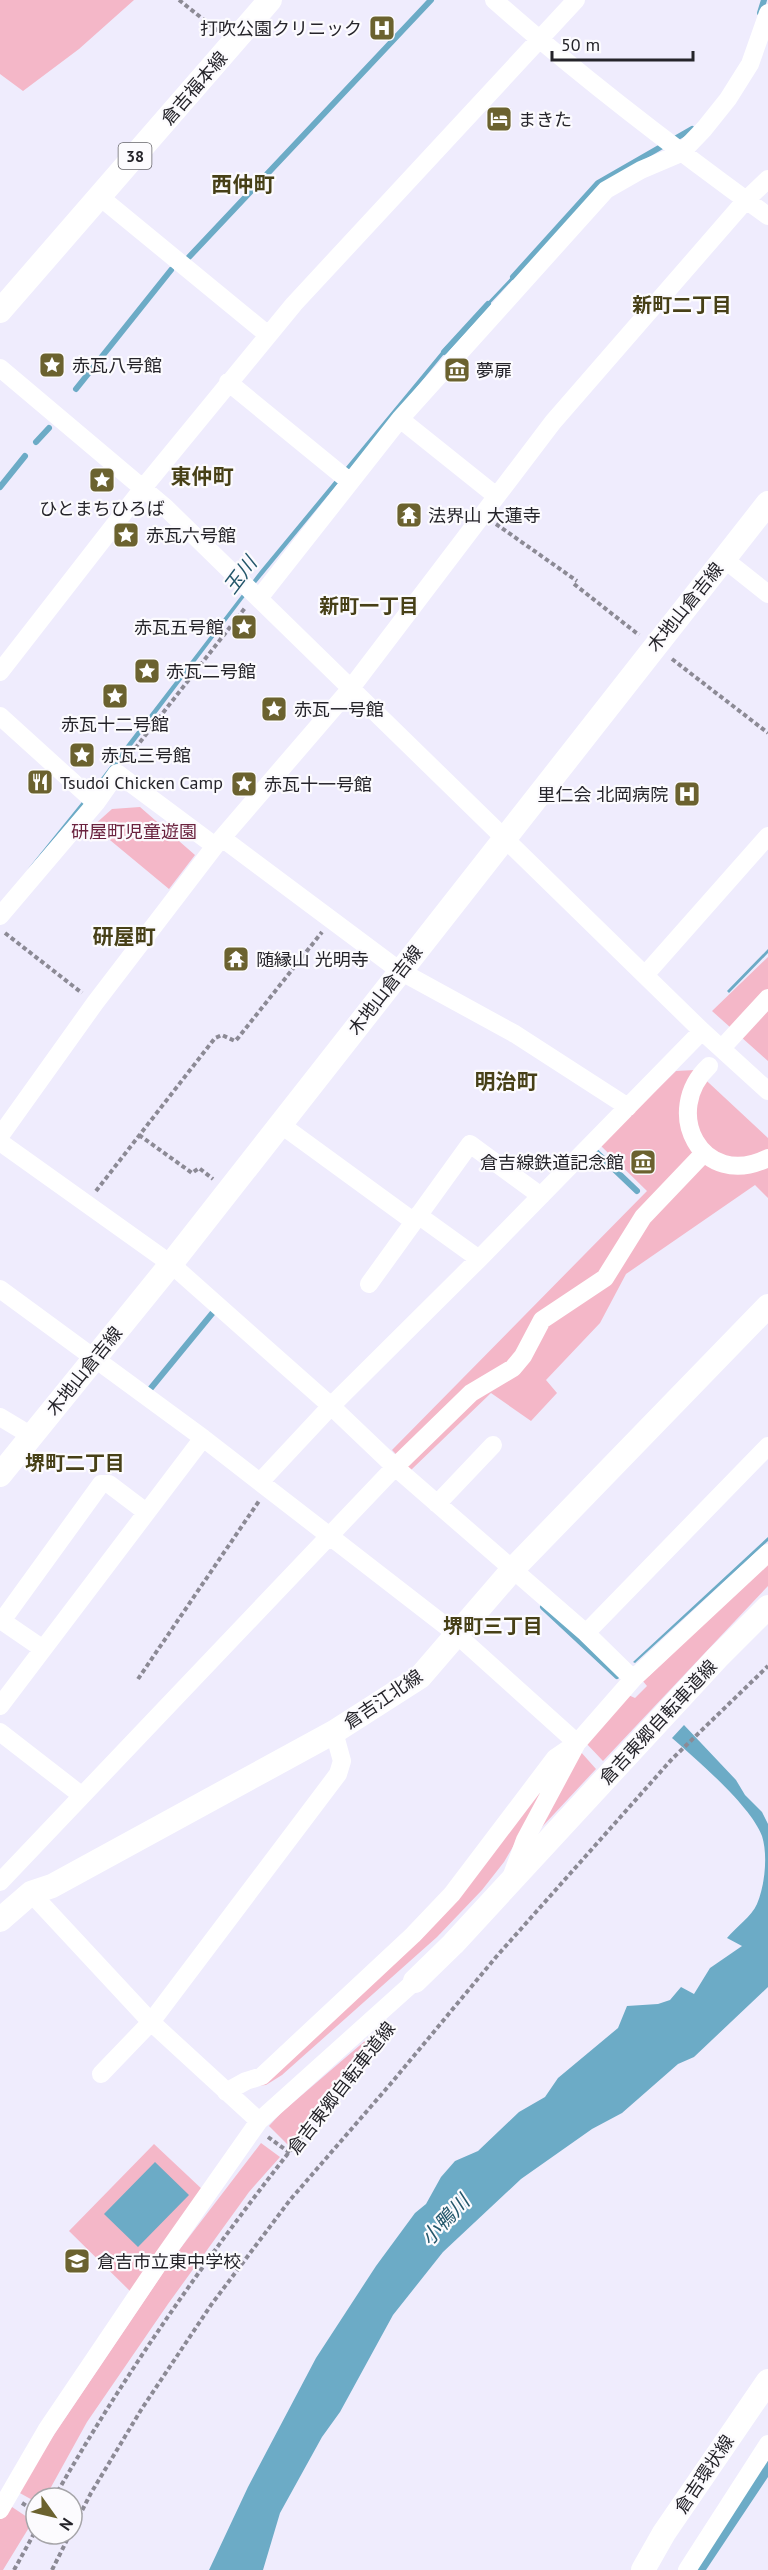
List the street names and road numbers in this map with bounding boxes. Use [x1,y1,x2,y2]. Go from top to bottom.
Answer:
street label: 倉吉福本線 [156,46,232,130]
road number: 38 [118,143,152,169]
street label: 木地山倉吉線 [642,558,728,656]
street label: 木地山倉吉線 [343,940,427,1040]
street label: 木地山倉吉線 [41,1322,127,1420]
street label: 倉吉東郷自転車道線 [594,1655,722,1789]
street label: 倉吉江北線 [339,1664,427,1734]
street label: 倉吉東郷自転車道線 [282,2017,400,2159]
street label: 倉吉環状線 [669,2430,739,2518]

